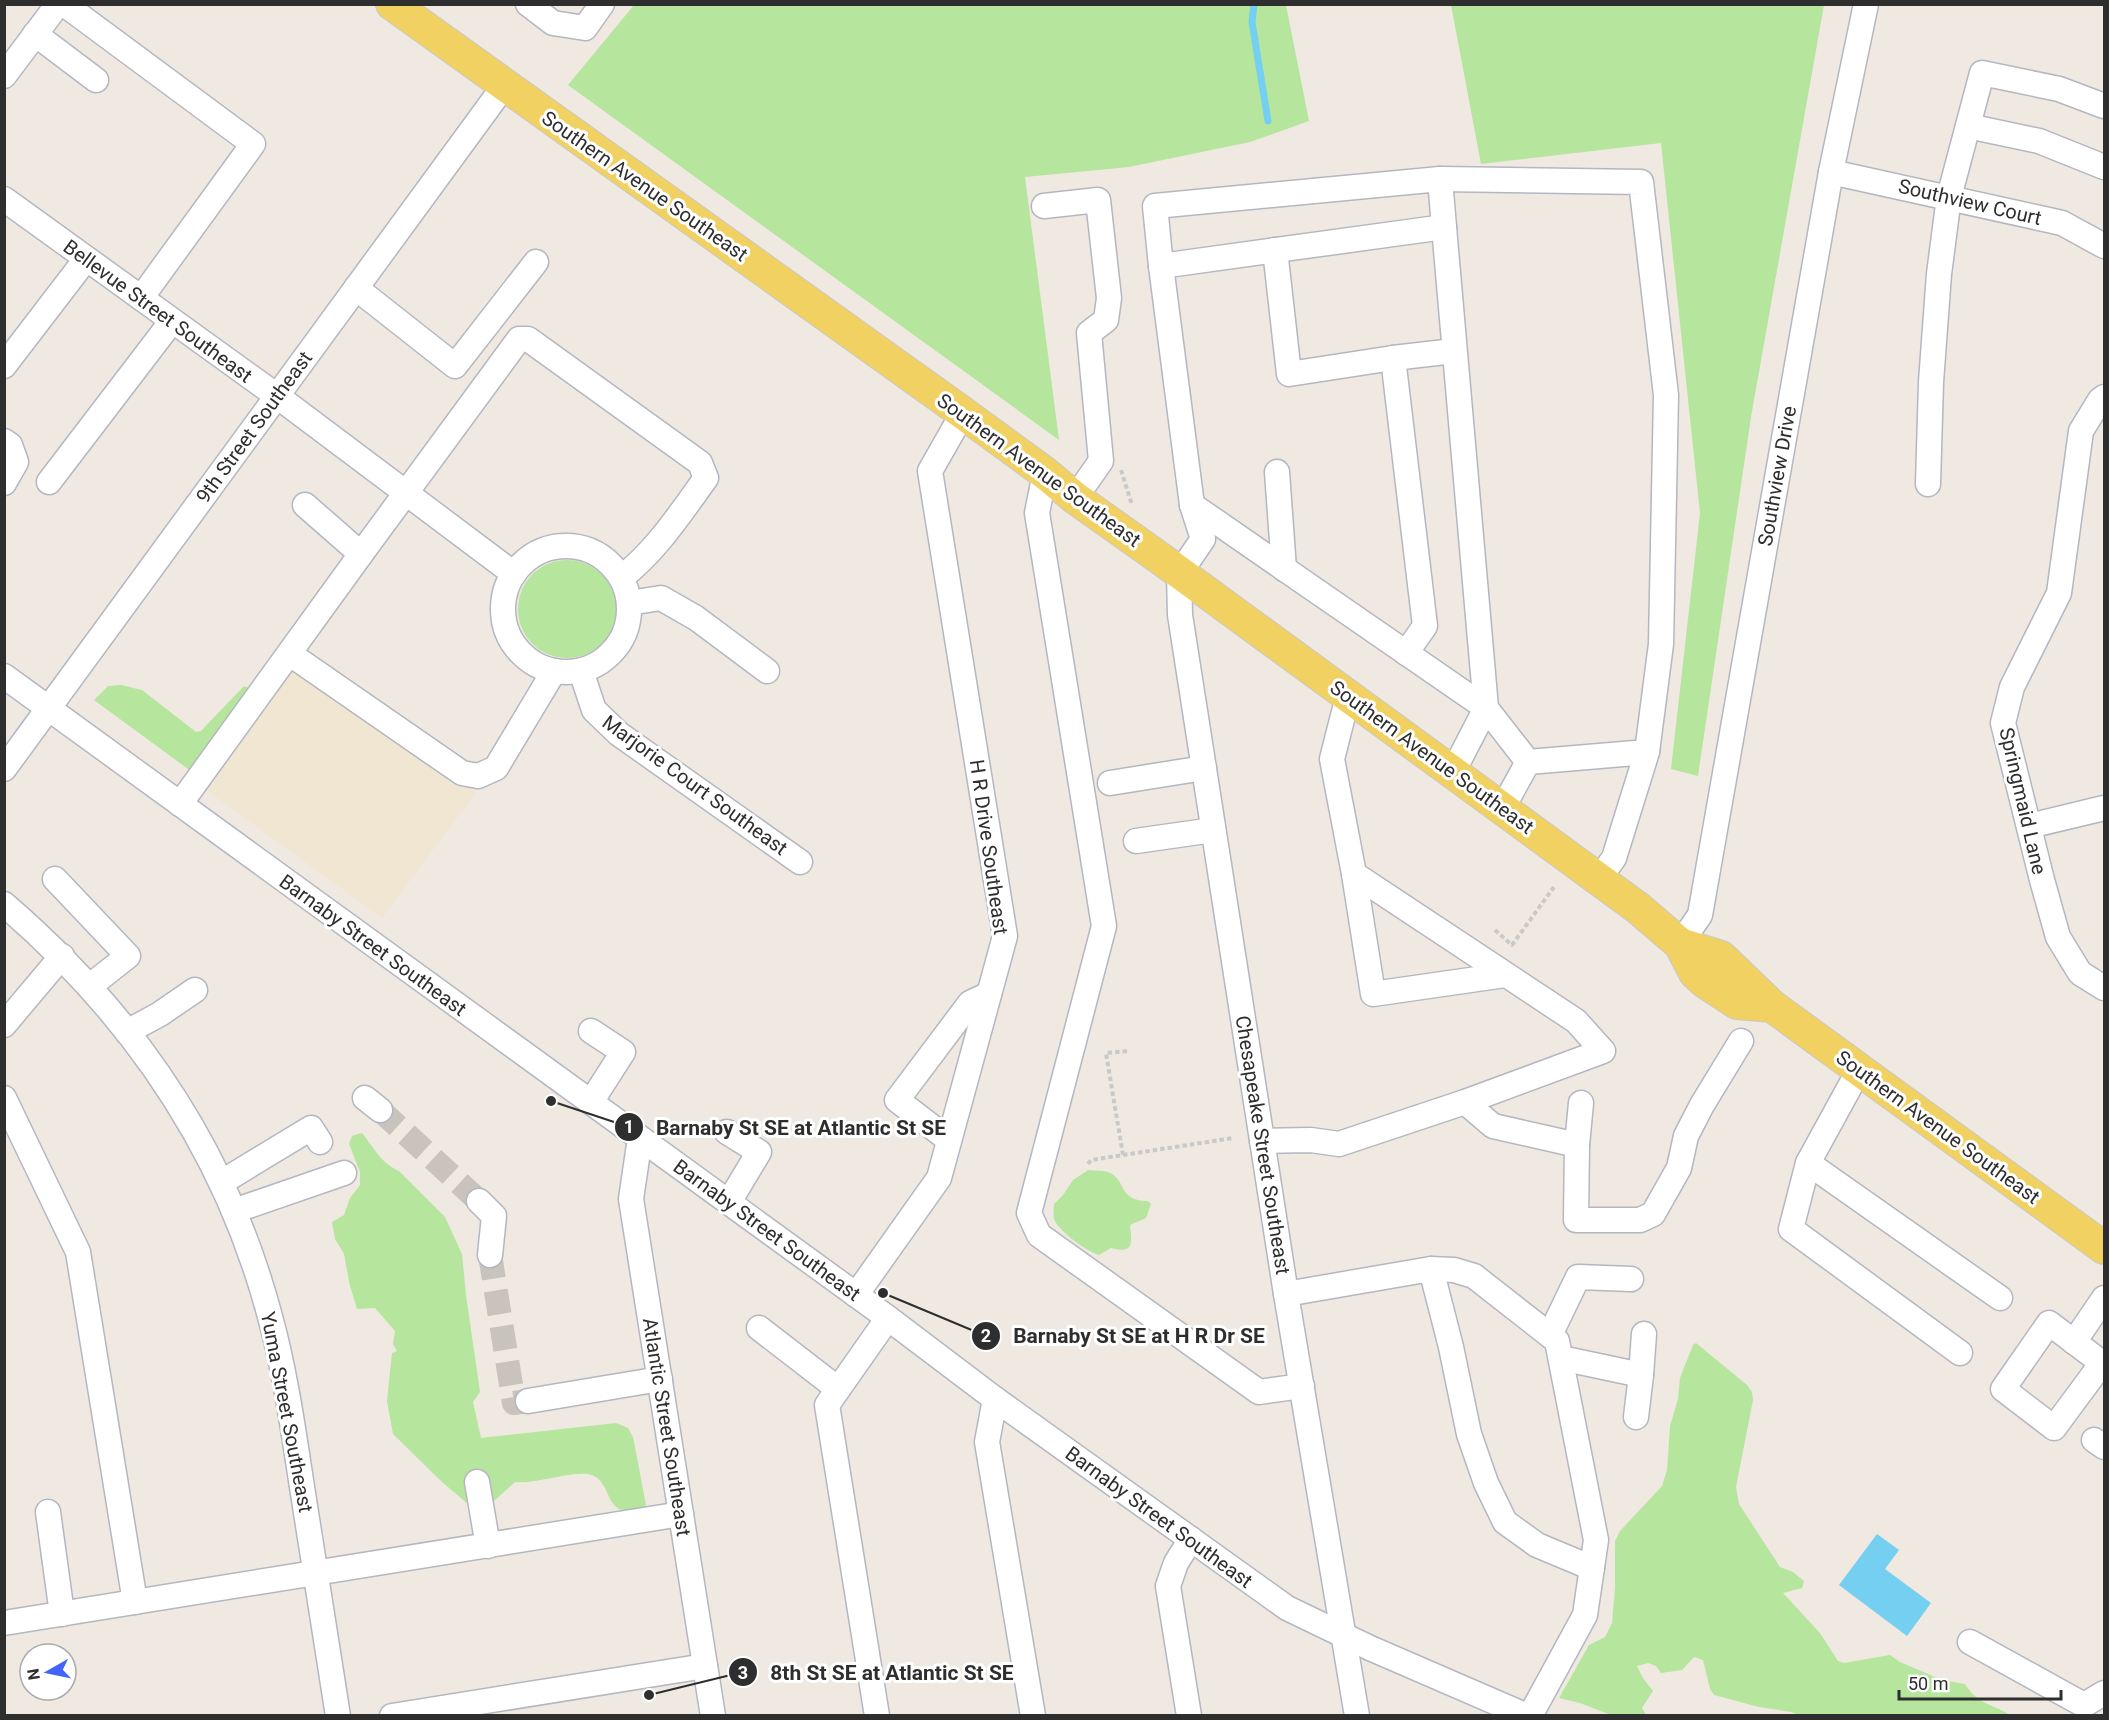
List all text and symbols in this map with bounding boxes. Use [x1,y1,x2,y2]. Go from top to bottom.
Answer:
street label: Southern Avenue Southeast [537,106,753,266]
street label: Southview Court [1896,174,2044,230]
street label: Bellevue Street Southeast [59,234,257,388]
street label: 9th Street Southeast [191,346,317,508]
street label: Southern Avenue Southeast [933,388,1145,552]
street label: Southview Drive [1753,404,1801,548]
street label: Southern Avenue Southeast [1326,675,1538,839]
street label: Marjorie Court Southeast [598,710,792,860]
street label: Springmaid Lane [1994,725,2052,877]
street label: H R Drive Southeast [965,758,1013,936]
street label: Barnaby Street Southeast [275,869,471,1021]
street label: Chesapeake Street Southeast [1231,1014,1295,1276]
street label: Southern Avenue Southeast [1832,1045,2044,1209]
callout: Barnaby St SE at Atlantic St SE [614,1108,958,1147]
text: 1 [624,1116,634,1137]
text: Barnaby St SE at Atlantic St SE [656,1116,946,1140]
street label: Barnaby Street Southeast [669,1154,865,1306]
street label: Yuma Street Southeast [256,1310,318,1514]
street label: Atlantic Street Southeast [638,1316,696,1538]
callout: Barnaby St SE at H R Dr SE [971,1316,1277,1355]
text: Barnaby St SE at H R Dr SE [1013,1324,1265,1348]
text: 2 [981,1325,991,1346]
street label: Barnaby Street Southeast [1061,1441,1257,1593]
north arrow [18,1642,78,1702]
callout: 8th St SE at Atlantic St SE [728,1653,1026,1692]
text: 8th St SE at Atlantic St SE [770,1661,1014,1685]
text: 3 [738,1662,748,1683]
scale bar [1899,1663,2061,1701]
text: N [23,1667,44,1681]
text: 50 m [1908,1673,1948,1694]

